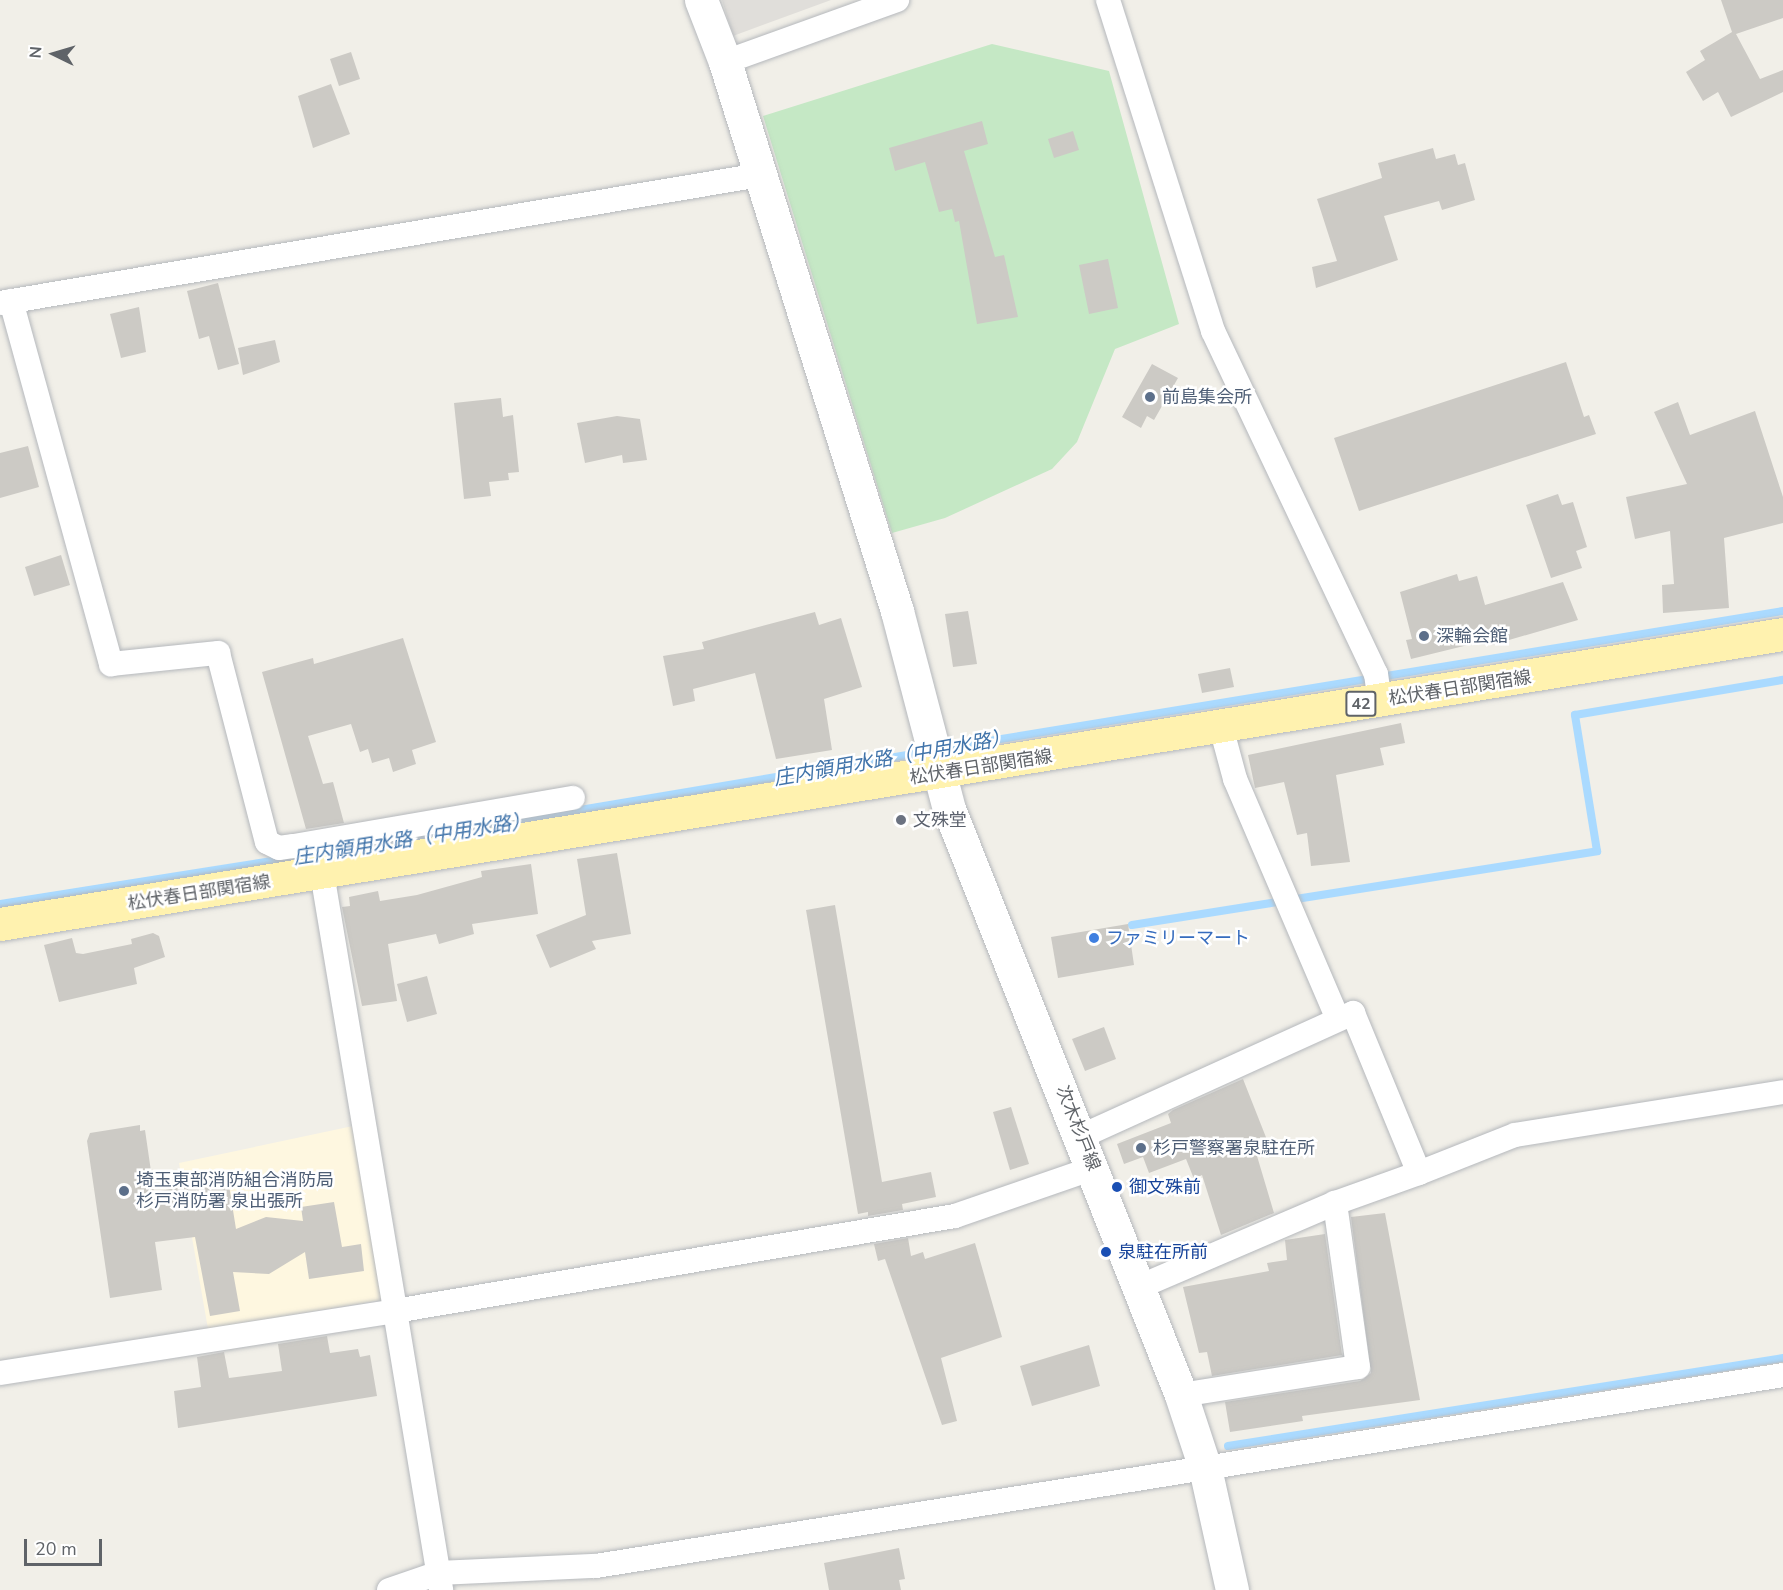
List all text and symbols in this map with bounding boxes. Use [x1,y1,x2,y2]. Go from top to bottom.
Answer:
north arrow [24,24,84,84]
text: N [25,46,48,59]
place label: 前島集会所 [1162,386,1252,408]
marker: 前島集会所 [1143,390,1157,404]
place label: 深輪会館 [1436,625,1508,647]
marker: 深輪会館 [1417,629,1431,643]
street label: 松伏春日部関宿線 [1387,666,1533,710]
road number: 42 [1344,691,1378,717]
water label: 庄内領用水路（中用水路） [772,725,1012,791]
street label: 松伏春日部関宿線 [908,745,1054,789]
water label: 庄内領用水路（中用水路） [292,808,532,870]
place label: 文殊堂 [913,809,967,831]
marker: 文殊堂 [894,813,908,827]
street label: 松伏春日部関宿線 [126,871,272,915]
place label: ファミリーマート [1106,927,1250,949]
marker: ファミリーマート [1087,931,1101,945]
street label: 次木杉戸線 [1051,1082,1105,1174]
place label: 杉戸警察署泉駐在所 [1153,1137,1315,1159]
marker: 杉戸警察署泉駐在所 [1134,1141,1148,1155]
place label: 埼玉東部消防組合消防局 杉戸消防署 泉出張所 [136,1170,334,1212]
place label: 御文殊前 [1129,1176,1201,1198]
marker: 御文殊前 [1110,1180,1124,1194]
marker: 埼玉東部消防組合消防局 杉戸消防署 泉出張所 [117,1184,131,1198]
place label: 泉駐在所前 [1118,1241,1208,1263]
marker: 泉駐在所前 [1099,1245,1113,1259]
scale bar [27,1527,105,1565]
text: 20 m [35,1537,77,1561]

